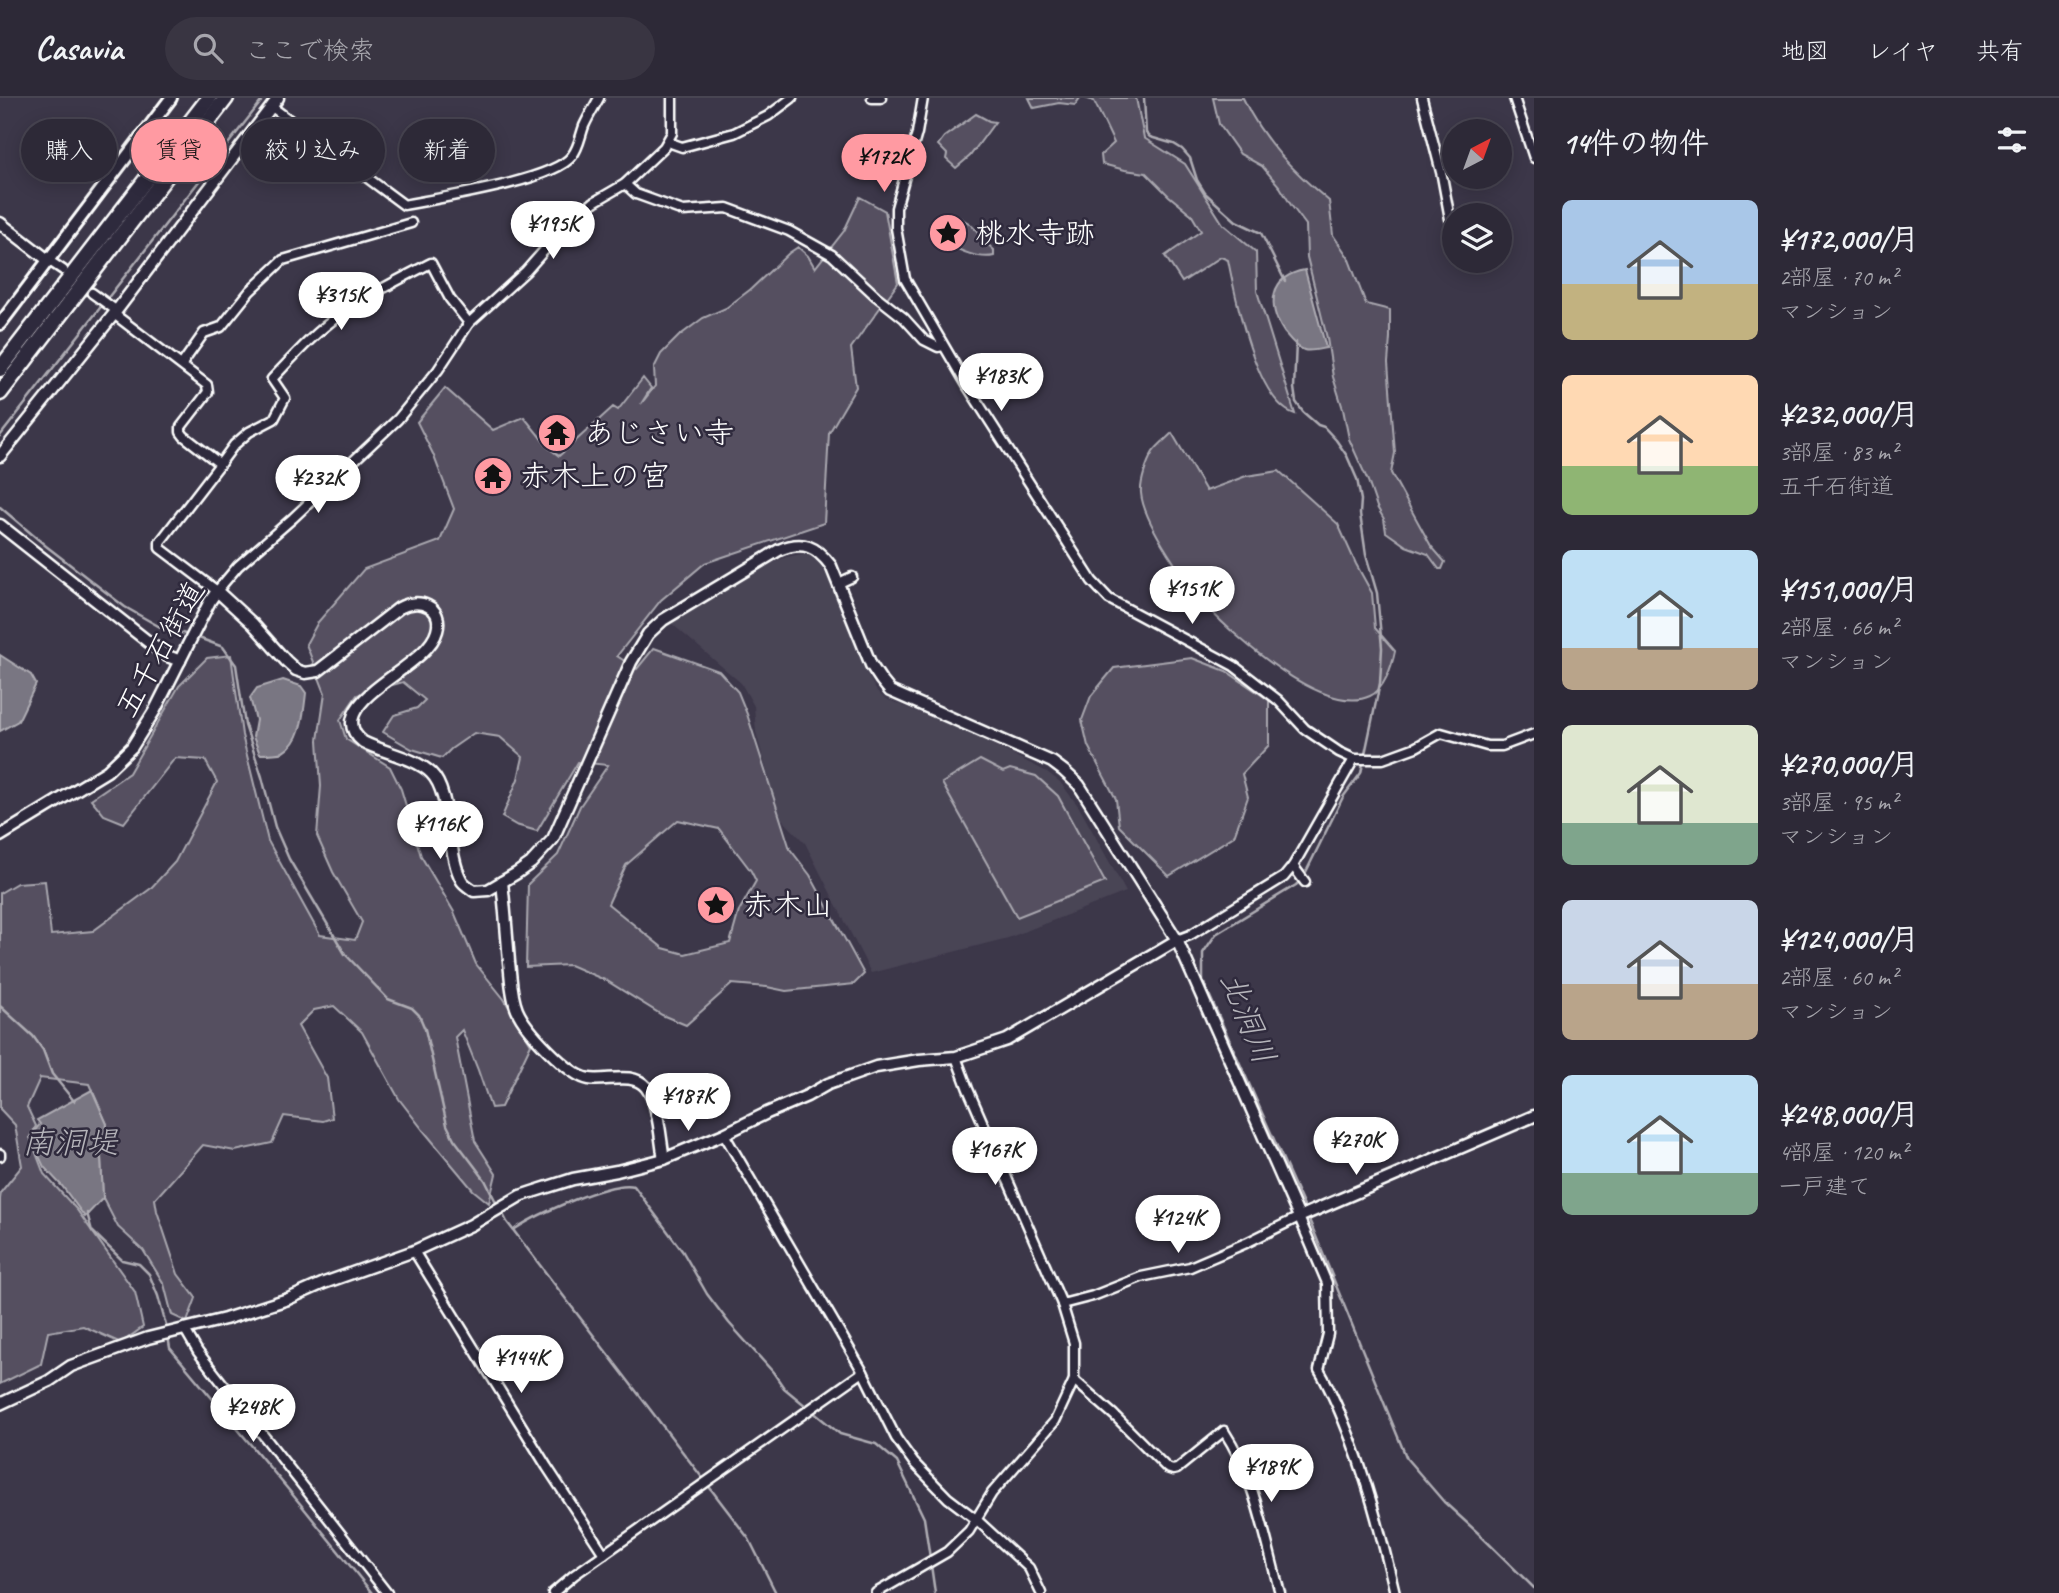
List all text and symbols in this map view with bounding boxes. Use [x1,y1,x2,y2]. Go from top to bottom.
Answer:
search box [165,17,655,80]
text: Casavia [35,27,123,69]
icon: search [189,29,227,67]
text: ここで検索 [245,34,375,67]
text: 地図 [1781,36,1829,66]
text: レイヤ [1867,36,1938,66]
text: 共有 [1976,36,2024,66]
chip: 購入 [21,119,117,182]
chip: 賃貸 [131,119,227,182]
chip: 絞り込み [241,119,385,182]
chip: 新着 [399,119,495,182]
north arrow [1442,119,1512,189]
map controls [1442,119,1512,273]
icon: filters [1993,121,2031,159]
text: 14件の物件 [1562,124,1709,162]
pin: ¥172K [835,134,933,194]
text: ¥172K [858,142,911,171]
pin: ¥195K [504,202,602,261]
button: layers [1442,203,1512,273]
text: ¥195K [527,209,579,238]
place icon: 桃水寺跡 [927,212,969,254]
place label: 桃水寺跡 [975,214,1095,252]
text: ¥172,000/月 [1779,220,1919,258]
icon: home [1618,228,1702,312]
text: 2部屋 · 70 m² [1779,263,1897,292]
pin: ¥315K [292,272,390,332]
text: ¥315K [315,280,367,309]
text: マンション [1779,297,1893,326]
pin: ¥183K [952,354,1050,413]
text: ¥183K [974,361,1028,390]
text: ¥232,000/月 [1779,395,1919,433]
icon: home [1618,403,1702,487]
temple icon: あじさい寺 [536,412,578,454]
place label: あじさい寺 [584,414,734,452]
text: 3部屋 · 83 m² [1779,438,1897,467]
temple icon: 赤木上の宮 [472,455,514,497]
pin: ¥232K [269,456,367,515]
place label: 赤木上の宮 [520,457,670,495]
text: ¥232K [291,463,345,492]
text: 五千石街道 [1779,472,1894,501]
pin: ¥151K [1143,566,1241,626]
text: ¥151,000/月 [1779,570,1919,608]
street label: 五千石街道 [107,574,213,724]
text: ¥151K [1166,574,1218,603]
icon: home [1618,578,1702,662]
text: 2部屋 · 66 m² [1779,613,1897,642]
text: マンション [1779,647,1893,676]
text: ¥270,000/月 [1779,745,1919,783]
icon: home [1618,753,1702,837]
text: 3部屋 · 95 m² [1779,788,1897,817]
pin: ¥116K [391,802,489,861]
text: ¥116K [413,809,467,838]
text: マンション [1779,822,1893,851]
place icon: 赤木山 [695,884,737,926]
place label: 赤木山 [743,886,833,924]
text: ¥124,000/月 [1779,920,1919,958]
icon: home [1618,928,1702,1012]
text: 2部屋 · 60 m² [1779,963,1897,992]
water label: 北洞川 [1211,966,1285,1070]
text: マンション [1779,997,1893,1026]
pin: ¥187K [639,1074,737,1133]
text: ¥187K [662,1081,715,1110]
text: ¥248,000/月 [1779,1095,1919,1133]
icon: home [1618,1103,1702,1187]
pin: ¥270K [1307,1118,1405,1177]
water label: 南洞堤 [22,1122,119,1163]
text: ¥270K [1330,1125,1383,1154]
pin: ¥167K [946,1128,1044,1187]
text: ¥167K [968,1135,1022,1164]
text: 4部屋 · 120 m² [1779,1138,1908,1167]
text: 一戸建て [1779,1172,1871,1201]
pin: ¥124K [1129,1196,1227,1255]
text: ¥124K [1151,1203,1205,1232]
pin: ¥144K [472,1336,570,1395]
text: ¥144K [494,1343,548,1372]
pin: ¥248K [204,1384,302,1444]
text: ¥248K [226,1392,280,1421]
pin: ¥189K [1222,1444,1320,1504]
text: ¥189K [1245,1452,1297,1481]

